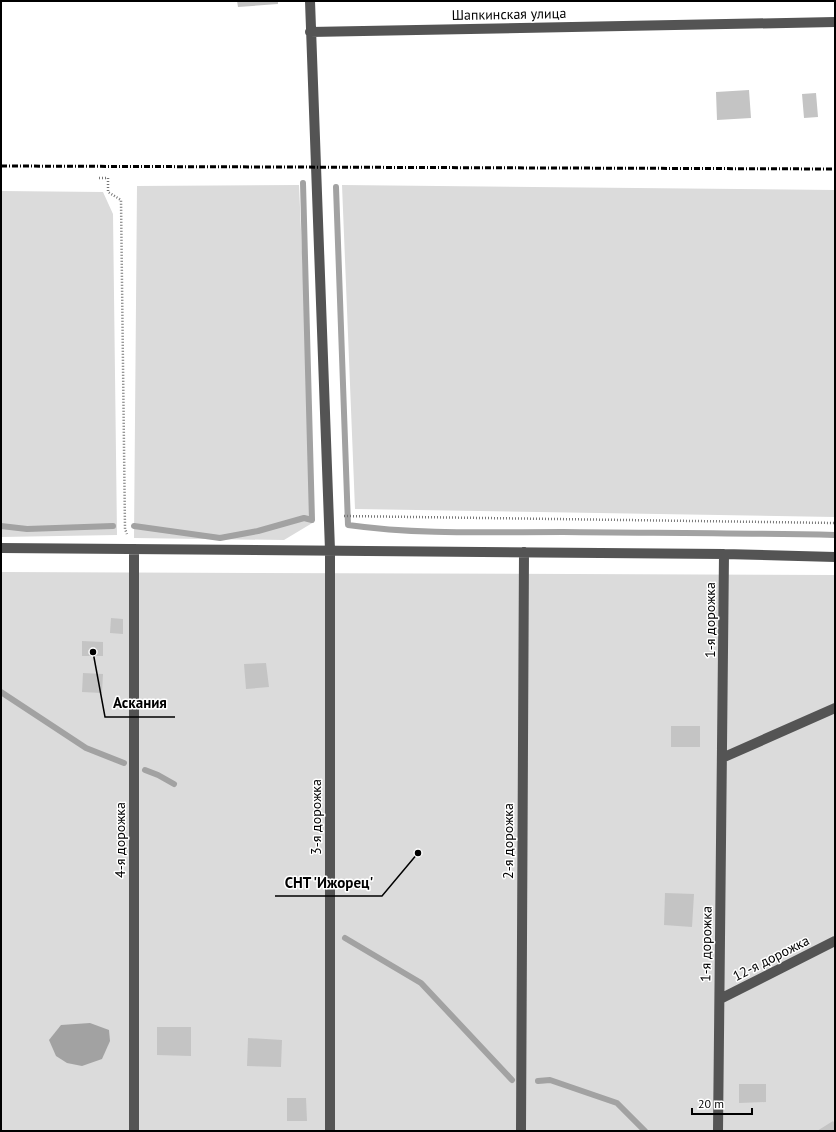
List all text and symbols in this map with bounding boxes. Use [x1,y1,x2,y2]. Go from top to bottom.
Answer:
street label: Шапкинская улица [452,4,566,24]
street label: 1-я дорожка [701,582,719,658]
callout: Аскания [105,690,175,717]
text: Аскания [113,693,167,712]
street label: 3-я дорожка [307,779,325,855]
street label: 4-я дорожка [111,802,129,878]
street label: 2-я дорожка [499,803,517,879]
callout: СНТ 'Ижорец' [275,869,382,896]
text: СНТ 'Ижорец' [285,873,373,892]
street label: 1-я дорожка [696,906,716,982]
street label: 12-я дорожка [730,931,812,985]
scale bar [692,1090,752,1116]
text: 20 m [698,1096,724,1111]

